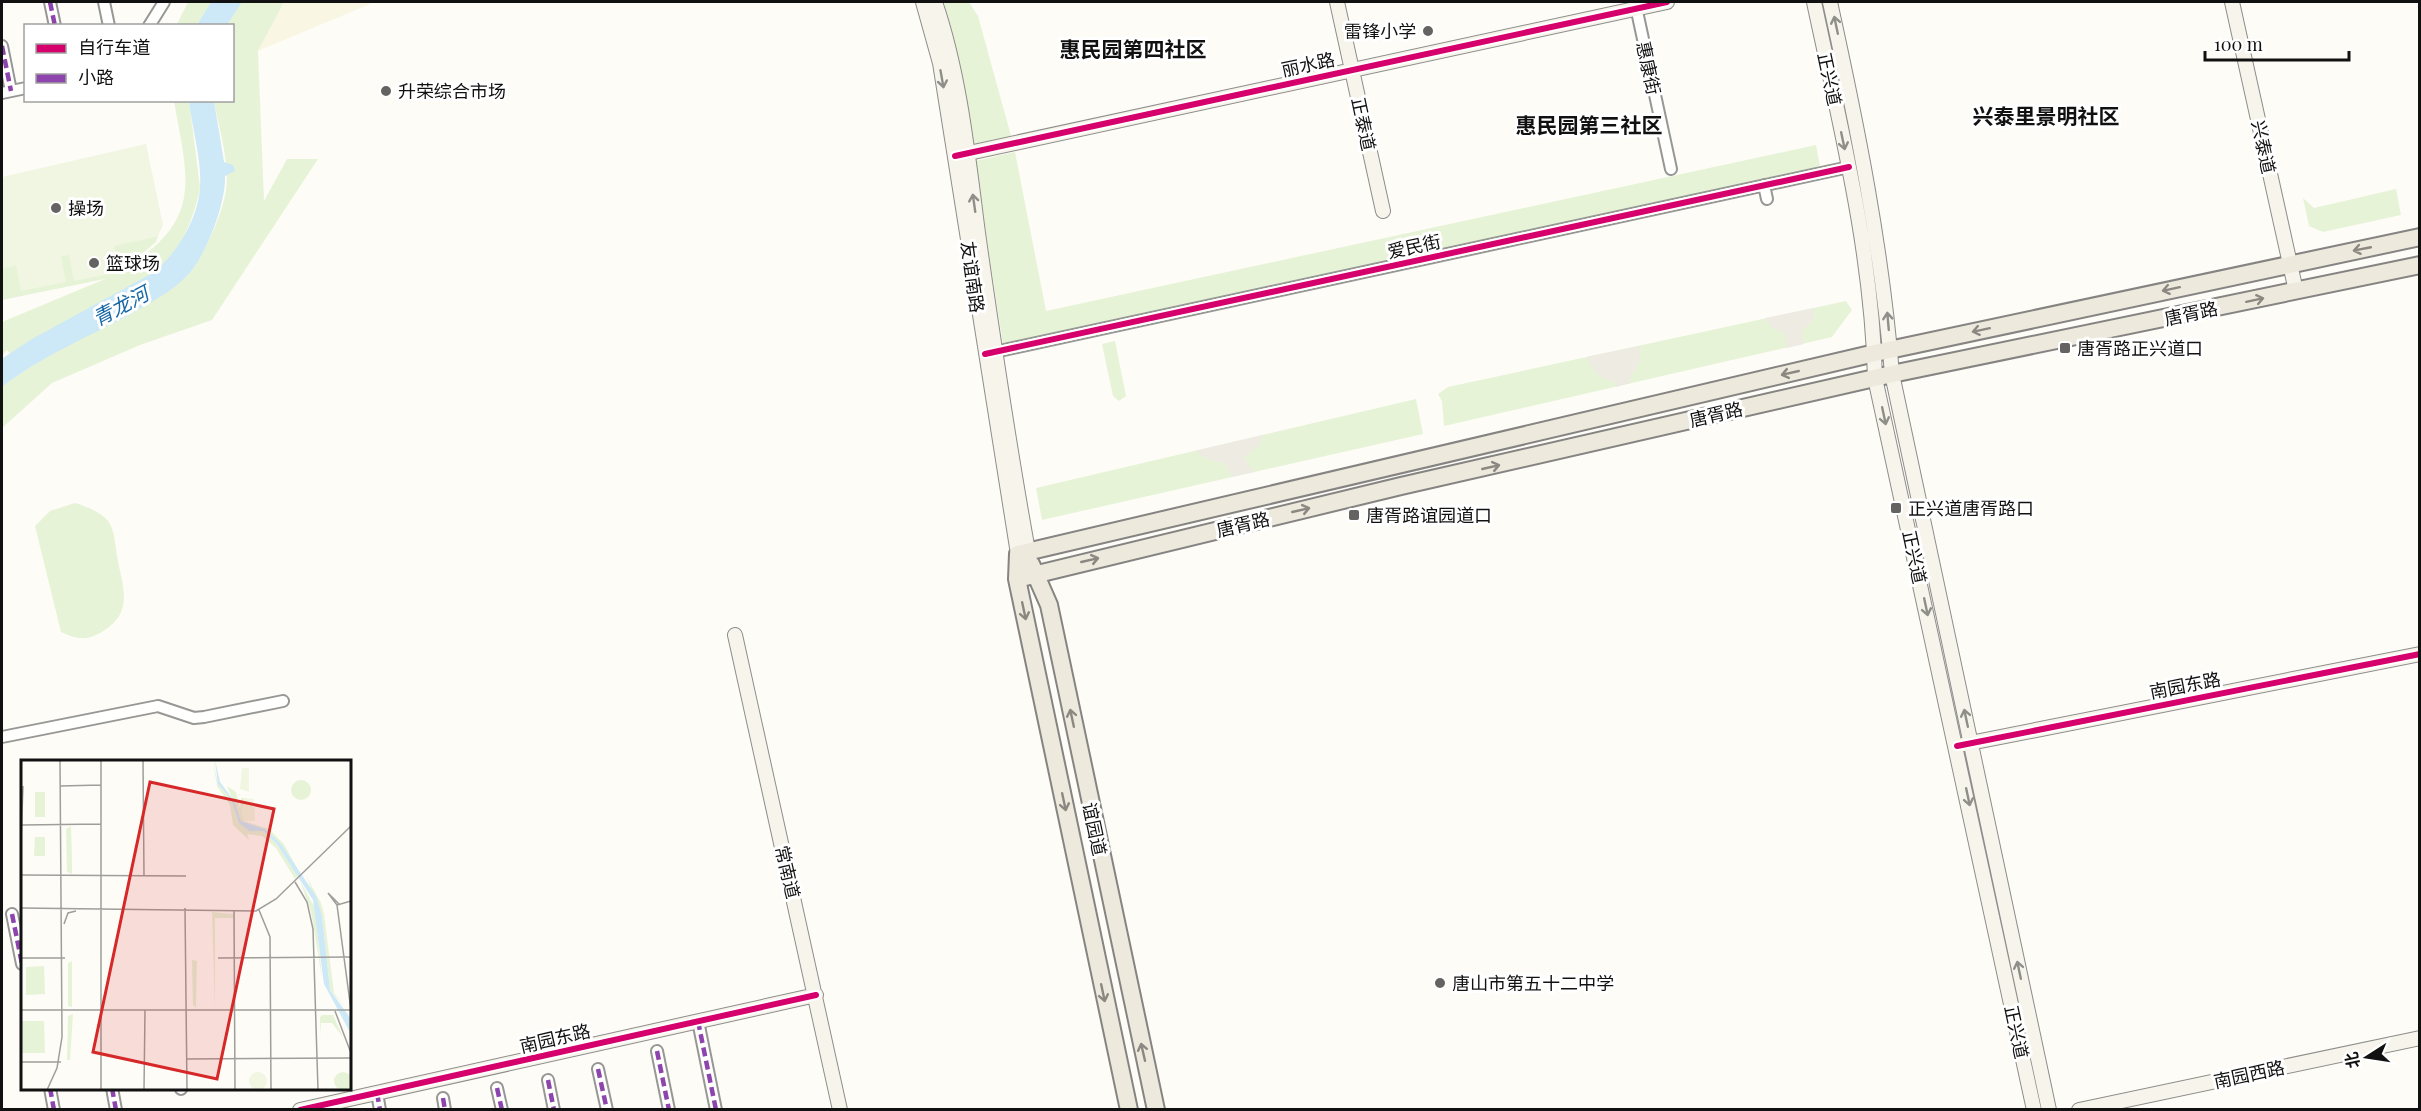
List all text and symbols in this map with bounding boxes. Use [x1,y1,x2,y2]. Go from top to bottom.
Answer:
one-way arrow [1829,16,1841,35]
place label: 雷锋小学 [1344,19,1416,43]
legend [24,24,234,102]
marker: 雷锋小学 [1421,24,1435,38]
scale bar [2205,24,2349,62]
text: 100 m [2214,32,2263,56]
district label: 惠民园第四社区 [1060,34,1207,62]
text: 自行车道 [78,35,150,59]
street label: 惠康街 [1632,39,1666,97]
street label: 丽水路 [1279,47,1337,81]
street label: 正兴道 [1813,50,1847,108]
text: 小路 [78,65,114,89]
one-way arrow [937,68,948,88]
place label: 升荣综合市场 [398,79,506,103]
marker: 升荣综合市场 [379,84,393,98]
street label: 正泰道 [1347,95,1381,153]
district label: 兴泰里景明社区 [1973,101,2120,129]
district label: 惠民园第三社区 [1516,110,1663,138]
street label: 兴泰道 [2247,118,2281,176]
one-way arrow [1838,131,1850,150]
one-way arrow [969,194,980,213]
place label: 操场 [68,196,104,220]
marker: 操场 [49,201,63,215]
street label: 爱民街 [1385,229,1443,263]
street label: 友谊南路 [956,240,990,314]
one-way arrow [2353,244,2372,255]
place label: 篮球场 [106,251,160,275]
marker: 篮球场 [87,256,101,270]
water label: 青龙河 [87,277,156,331]
one-way arrow [2162,284,2182,295]
one-way arrow [2245,294,2265,305]
street label: 唐胥路 [2162,296,2220,330]
one-way arrow [1883,311,1894,331]
one-way arrow [1972,325,1991,337]
place label: 唐胥路正兴道口 [2077,336,2203,360]
marker: 唐胥路正兴道口 [2058,341,2072,355]
one-way arrow [1781,367,1800,379]
street label: 唐胥路 [1687,396,1745,432]
one-way arrow [1878,407,1890,426]
one-way arrow [1481,460,1500,472]
place label: 正兴道唐胥路口 [1908,496,2034,520]
marker: 正兴道唐胥路口 [1889,501,1903,515]
place label: 唐胥路谊园道口 [1366,503,1492,527]
one-way arrow [1291,504,1310,516]
street label: 唐胥路 [1214,506,1272,542]
marker: 唐胥路谊园道口 [1347,508,1361,522]
street label: 正兴道 [1898,528,1932,586]
one-way arrow [1081,554,1100,566]
one-way arrow [1920,597,1932,616]
one-way arrow [1019,601,1031,620]
street label: 南园东路 [2147,666,2223,704]
one-way arrow [1960,708,1971,728]
one-way arrow [1066,709,1077,728]
inset map [21,760,351,1090]
one-way arrow [1962,788,1974,807]
one-way arrow [1058,792,1070,811]
street label: 谊园道 [1078,800,1112,858]
street label: 常南道 [770,843,806,901]
one-way arrow [2013,961,2025,980]
place label: 唐山市第五十二中学 [1452,971,1614,995]
marker: 唐山市第五十二中学 [1433,976,1447,990]
one-way arrow [1098,983,1110,1002]
street label: 正兴道 [2000,1003,2034,1061]
street label: 南园东路 [517,1018,593,1058]
north arrow [2337,1027,2397,1087]
one-way arrow [1137,1043,1148,1063]
text: 北 [2340,1050,2364,1070]
street label: 南园西路 [2211,1055,2287,1093]

